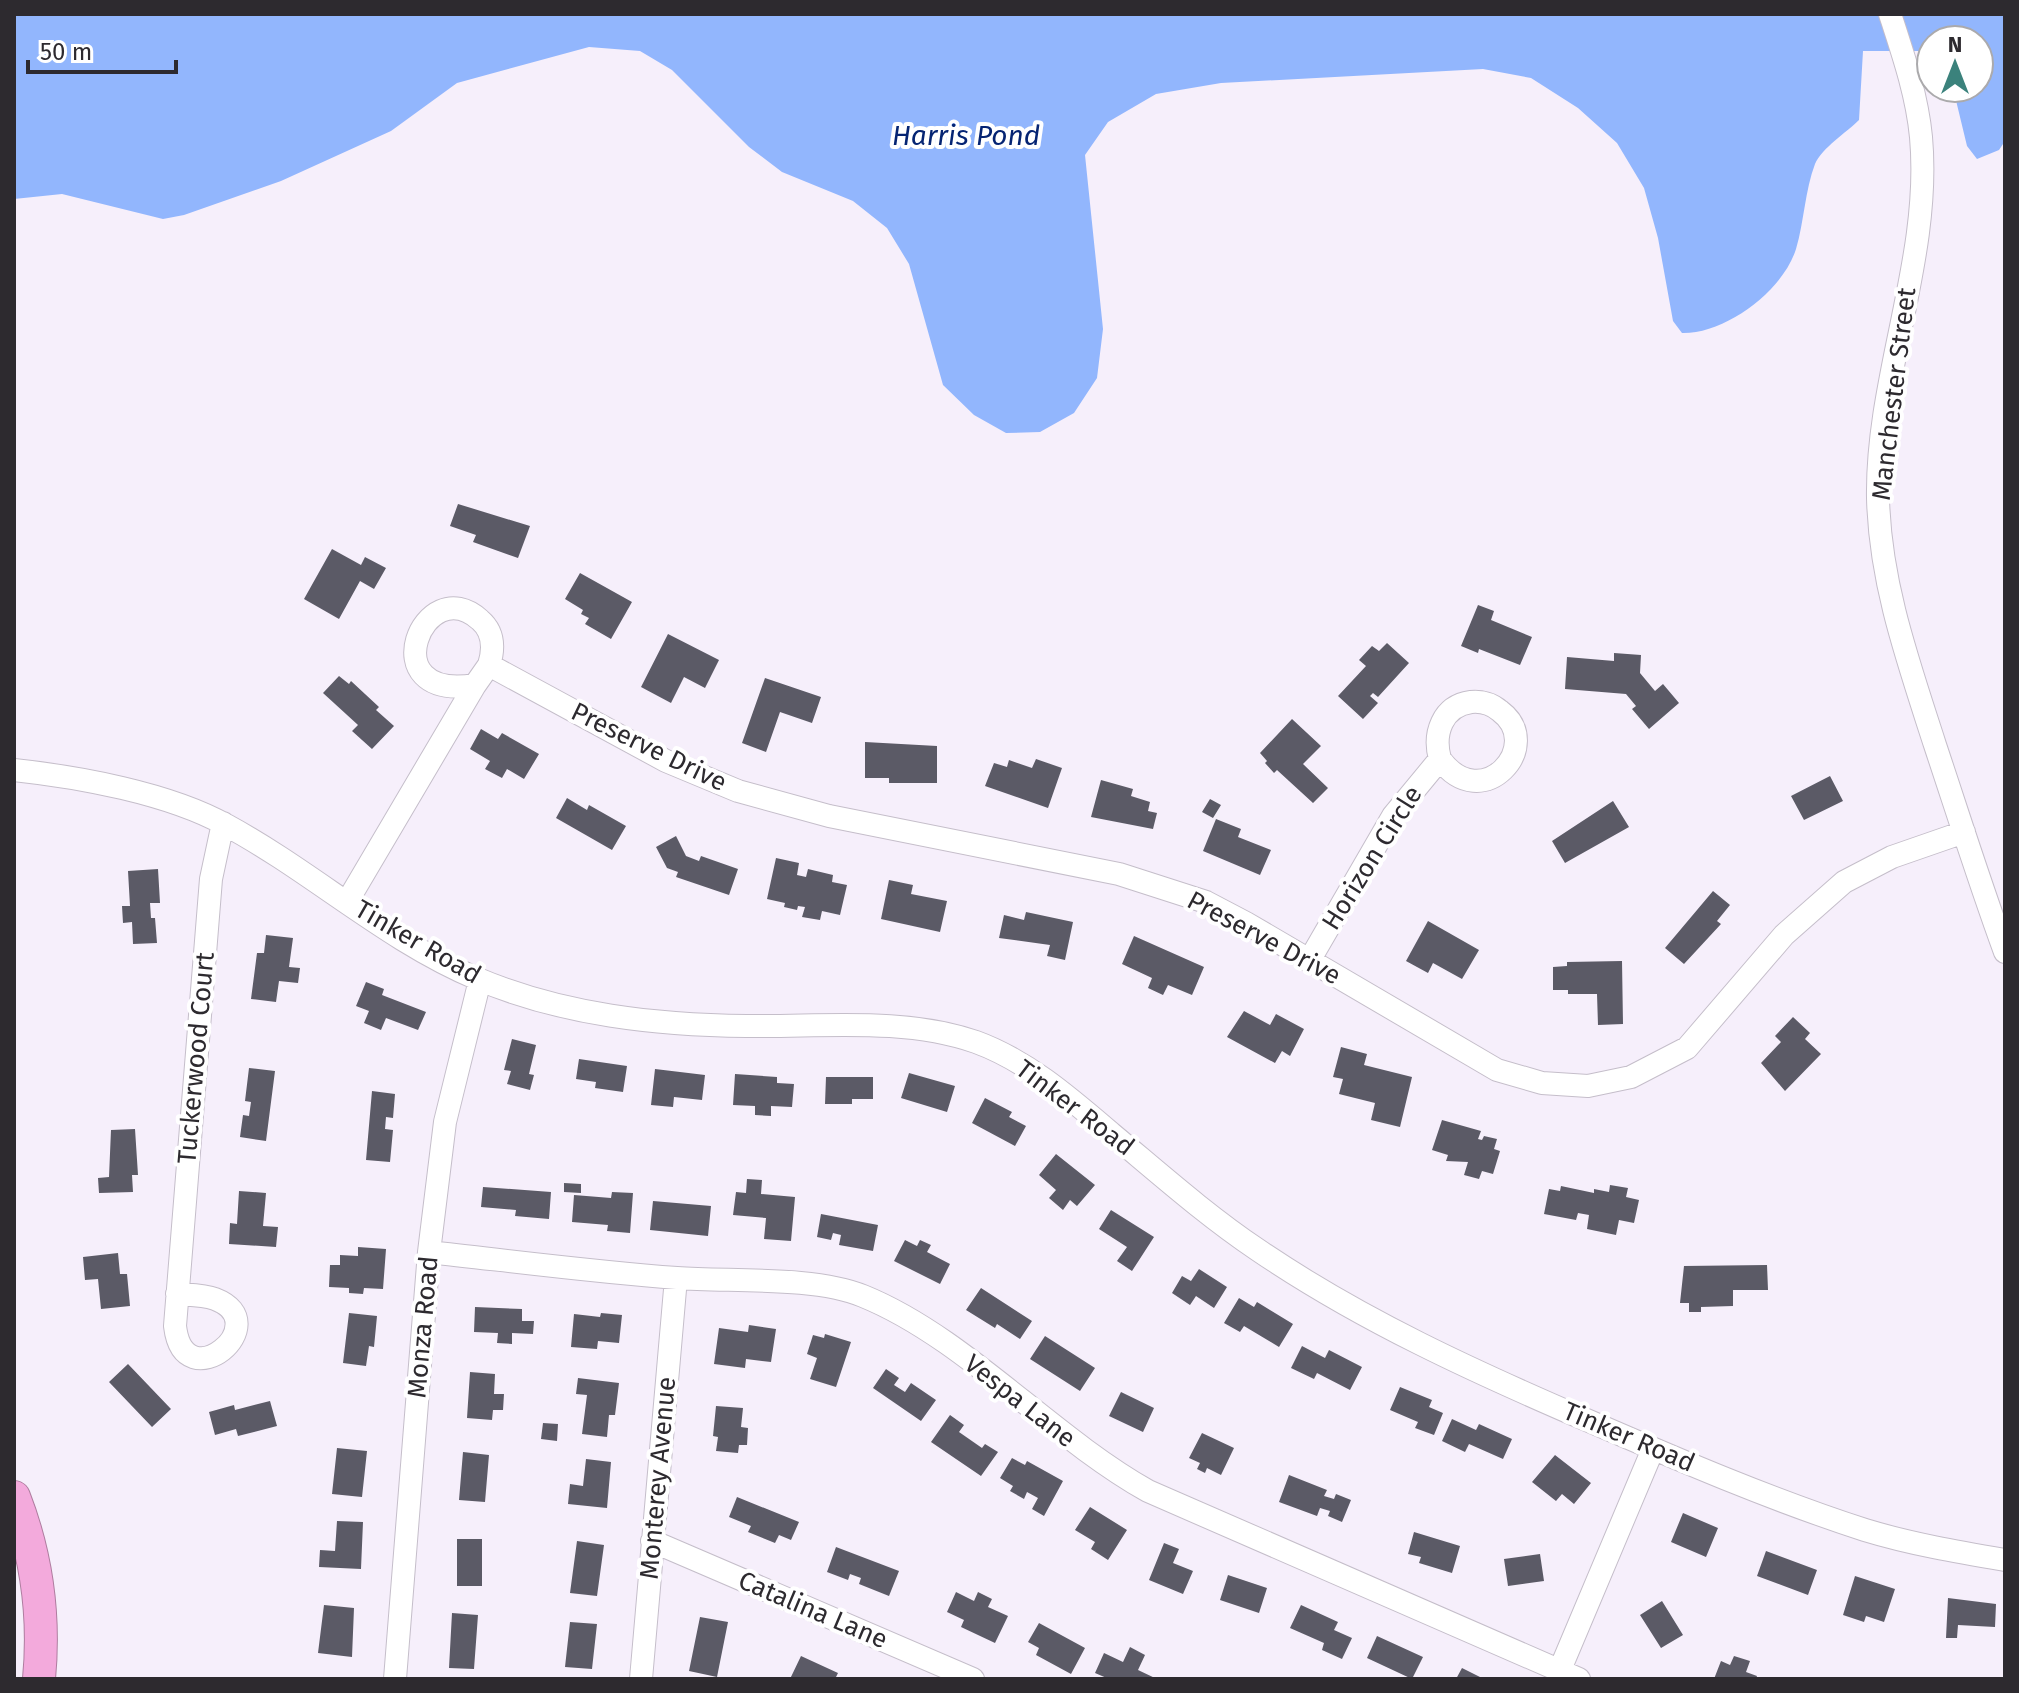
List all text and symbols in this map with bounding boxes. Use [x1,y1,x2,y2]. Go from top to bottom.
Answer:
scale bar [28,24,176,74]
north arrow [1915,24,1995,104]
text: N [1948,31,1962,58]
text: 50 m [40,38,92,66]
water label: Harris Pond [892,119,1040,152]
street label: Manchester Street [1866,285,1923,502]
street label: Preserve Drive [566,696,732,798]
street label: Horizon Circle [1315,780,1429,936]
street label: Preserve Drive [1182,885,1346,991]
street label: Tinker Road [350,894,486,990]
street label: Tuckerwood Court [171,950,221,1165]
street label: Tinker Road [1010,1053,1140,1163]
street label: Monza Road [401,1255,445,1399]
street label: Vespa Lane [958,1348,1082,1454]
street label: Monterey Avenue [634,1375,682,1581]
street label: Tinker Road [1558,1395,1700,1479]
street label: Catalina Lane [734,1565,892,1655]

